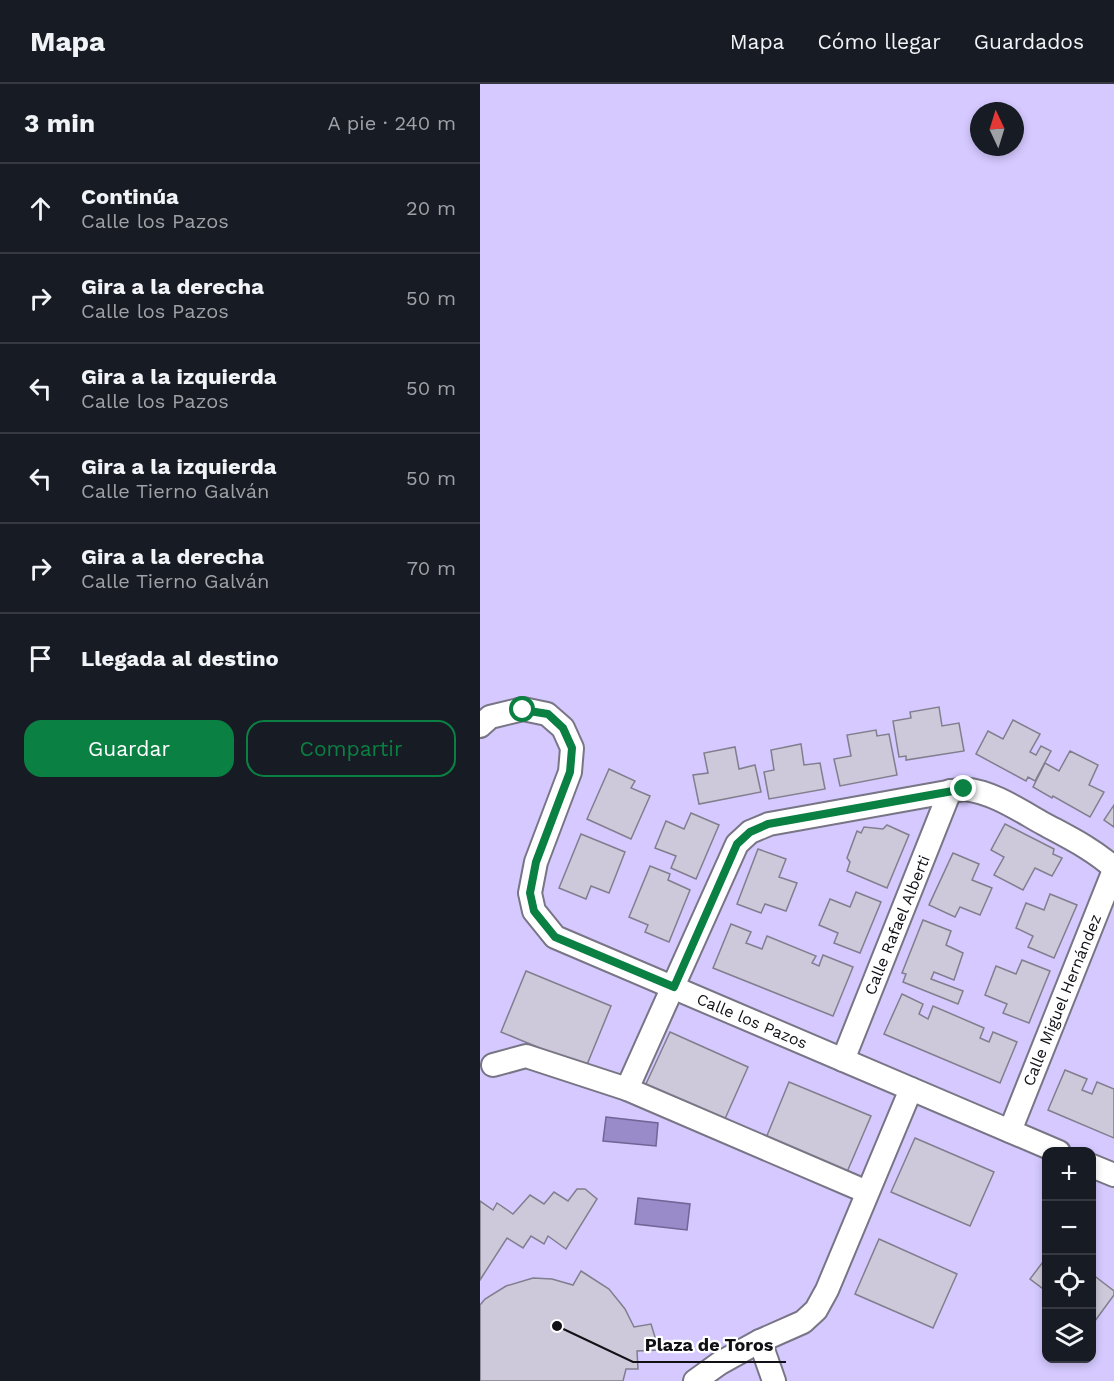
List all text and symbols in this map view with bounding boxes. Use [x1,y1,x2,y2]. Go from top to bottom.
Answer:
text: Mapa [30,25,105,58]
text: Mapa [730,29,784,54]
text: Cómo llegar [817,29,941,54]
text: Guardados [974,29,1084,54]
north arrow [970,102,1024,156]
text: 3 min [24,108,95,138]
text: A pie · 240 m [328,111,456,135]
text: Continúa [81,184,179,209]
icon: ahead [24,192,57,225]
text: 20 m [406,196,456,220]
text: Calle los Pazos [81,209,229,233]
text: Gira a la derecha [81,274,264,299]
icon: right [24,282,57,315]
text: 50 m [406,286,456,310]
text: Calle los Pazos [81,299,229,323]
text: Gira a la izquierda [81,364,277,389]
icon: left [24,372,57,405]
text: 50 m [406,376,456,400]
text: Calle los Pazos [81,389,229,413]
text: Gira a la izquierda [81,454,277,479]
icon: left [24,462,57,495]
text: 50 m [406,466,456,490]
text: Calle Tierno Galván [81,479,269,503]
text: Gira a la derecha [81,544,264,569]
icon: right [24,552,57,585]
text: 70 m [407,556,456,580]
text: Calle Tierno Galván [81,569,269,593]
icon: arrive [24,642,57,675]
text: Llegada al destino [81,646,279,671]
route start [509,696,535,722]
button: Guardar [24,720,234,777]
button: Compartir [246,720,456,777]
route end [950,775,976,801]
street label: Calle Rafael Alberti [860,852,934,998]
street label: Calle Miguel Hernández [1019,911,1105,1089]
street label: Calle los Pazos [694,989,810,1053]
map controls [1042,1147,1096,1363]
button: + [1042,1147,1096,1201]
button: − [1042,1201,1096,1255]
button: locate [1042,1255,1096,1309]
button: layers [1042,1309,1096,1363]
callout: Plaza de Toros [633,1326,786,1362]
text: Plaza de Toros [645,1334,774,1355]

